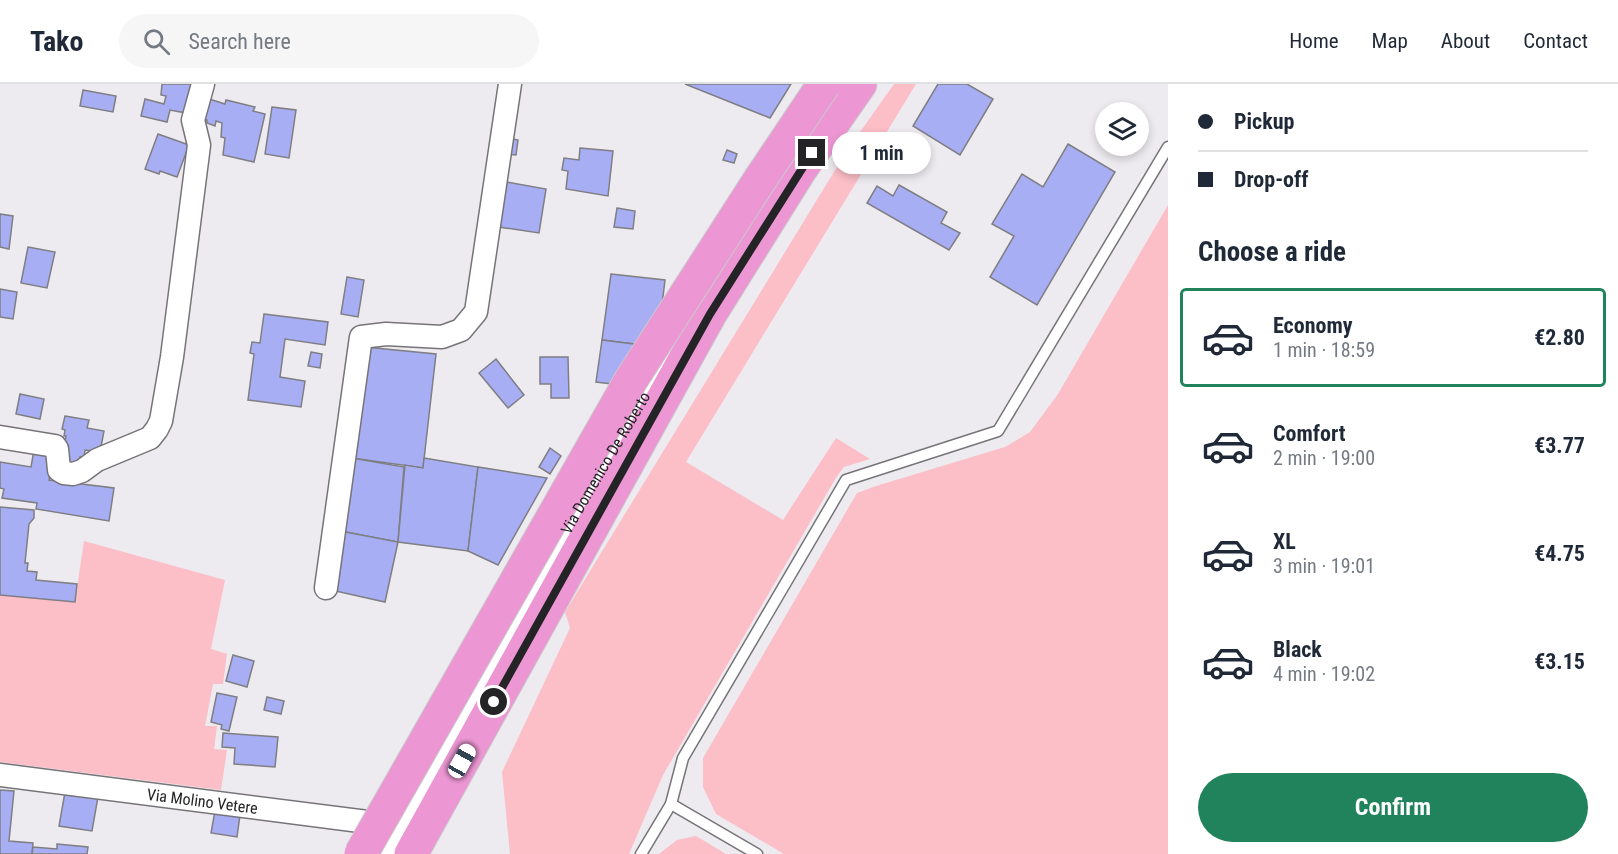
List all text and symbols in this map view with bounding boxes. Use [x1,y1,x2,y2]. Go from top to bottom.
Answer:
search box [119,14,539,68]
text: Tako [30,25,83,58]
icon: search [140,25,173,58]
text: Search here [188,29,291,54]
text: Home [1289,29,1339,53]
text: Map [1372,29,1408,53]
text: About [1441,29,1490,53]
text: Contact [1523,29,1588,53]
map controls [1095,102,1149,156]
button: layers [1095,102,1149,156]
text: Pickup [1234,109,1294,134]
callout: 1 min [833,132,932,174]
route end [798,139,825,166]
text: 1 min [859,141,904,165]
text: Drop-off [1234,167,1308,192]
text: Choose a ride [1198,236,1346,268]
icon: car [1201,311,1255,365]
text: Economy [1273,313,1353,338]
text: €2.80 [1534,325,1585,350]
text: 1 min · 18:59 [1273,338,1375,362]
street label: Via Domenico De Roberto [557,388,654,537]
icon: car [1201,419,1255,473]
text: Comfort [1273,421,1346,446]
text: €3.77 [1534,433,1585,458]
text: 2 min · 19:00 [1273,446,1375,470]
icon: car [1201,527,1255,581]
text: XL [1273,529,1296,554]
text: €4.75 [1534,541,1585,566]
text: 3 min · 19:01 [1273,554,1375,578]
icon: car [1201,635,1255,689]
text: Black [1273,637,1322,662]
text: €3.15 [1534,649,1585,674]
text: 4 min · 19:02 [1273,662,1375,686]
route start [480,688,507,715]
car [445,741,479,781]
button: Confirm [1198,773,1588,842]
street label: Via Molino Vetere [146,785,259,818]

